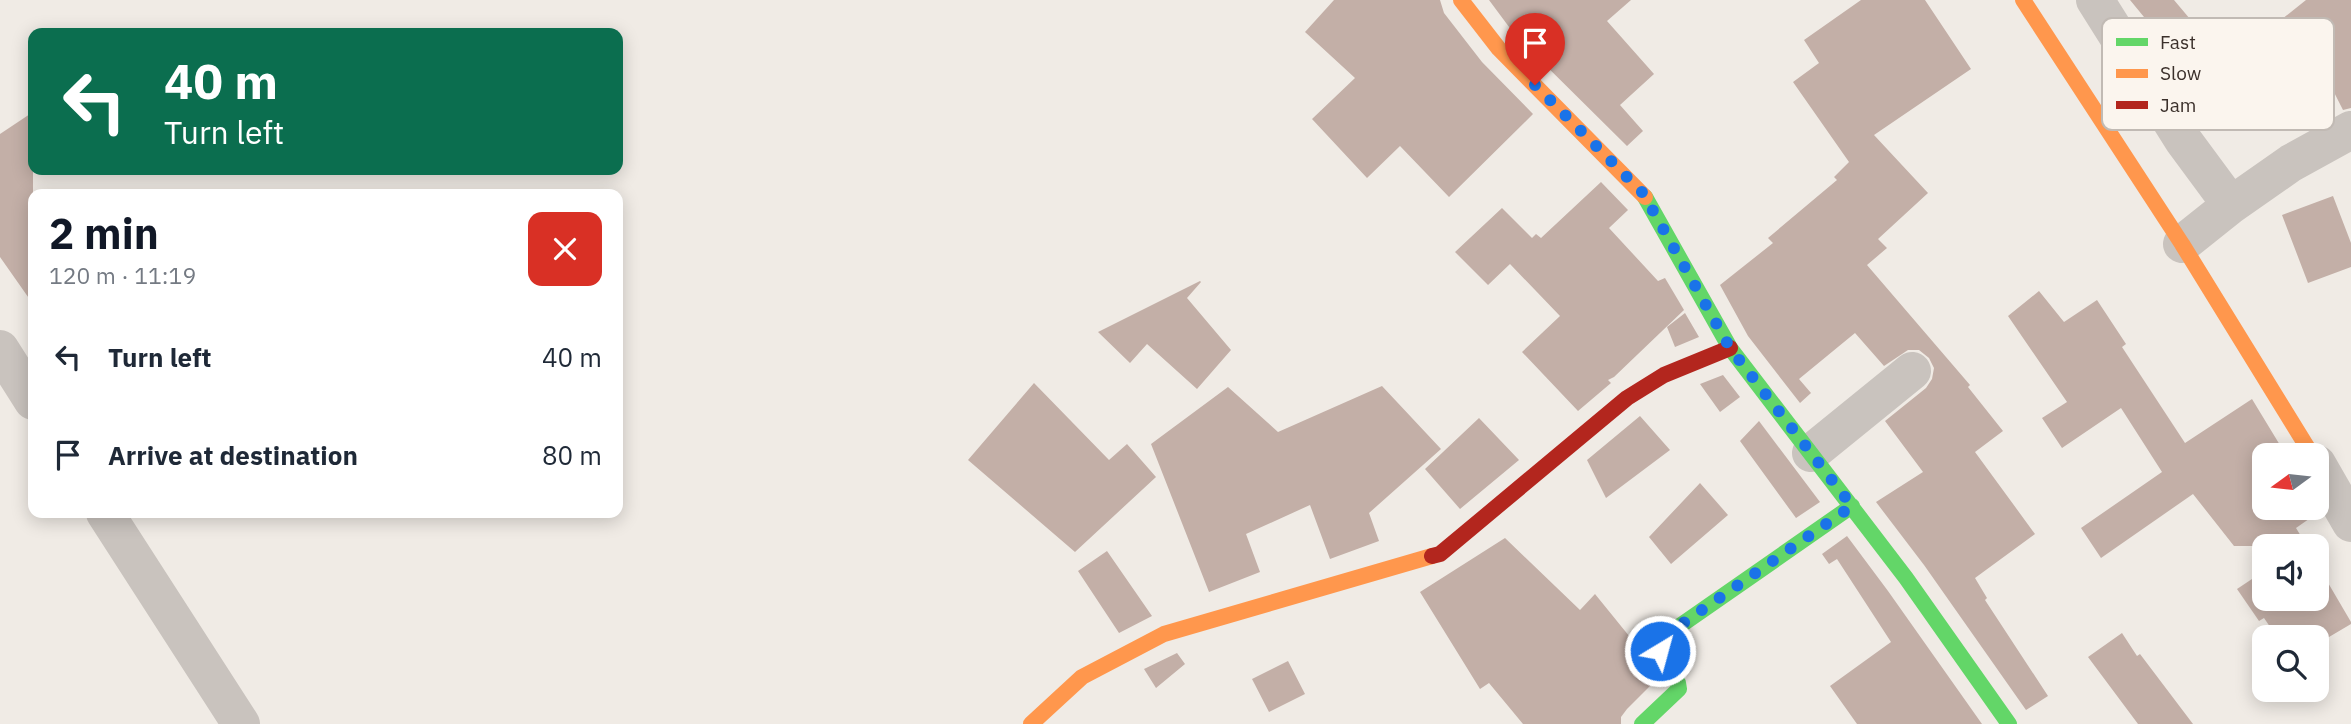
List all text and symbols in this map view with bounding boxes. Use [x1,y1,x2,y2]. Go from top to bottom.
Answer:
pin [1505,13,1565,85]
legend [2102,18,2334,130]
icon: arrive [1516,24,1554,62]
text: Fast [2160,30,2196,54]
text: 40 m [164,49,278,112]
icon: left [49,56,140,147]
text: Slow [2160,61,2201,85]
text: Jam [2160,93,2196,117]
text: Turn left [164,111,284,153]
text: 2 min [49,206,159,261]
button: close [528,212,602,286]
text: 120 m · 11:19 [49,260,196,290]
icon: left [49,338,87,376]
text: Turn left [108,340,211,374]
text: 40 m [542,340,602,374]
icon: arrive [49,436,87,474]
text: Arrive at destination [108,438,358,472]
text: 80 m [542,438,602,472]
north arrow [2252,443,2329,520]
map controls [2252,443,2329,702]
button: sound [2252,534,2329,611]
position arrow [1623,614,1697,688]
button: search [2252,625,2329,702]

